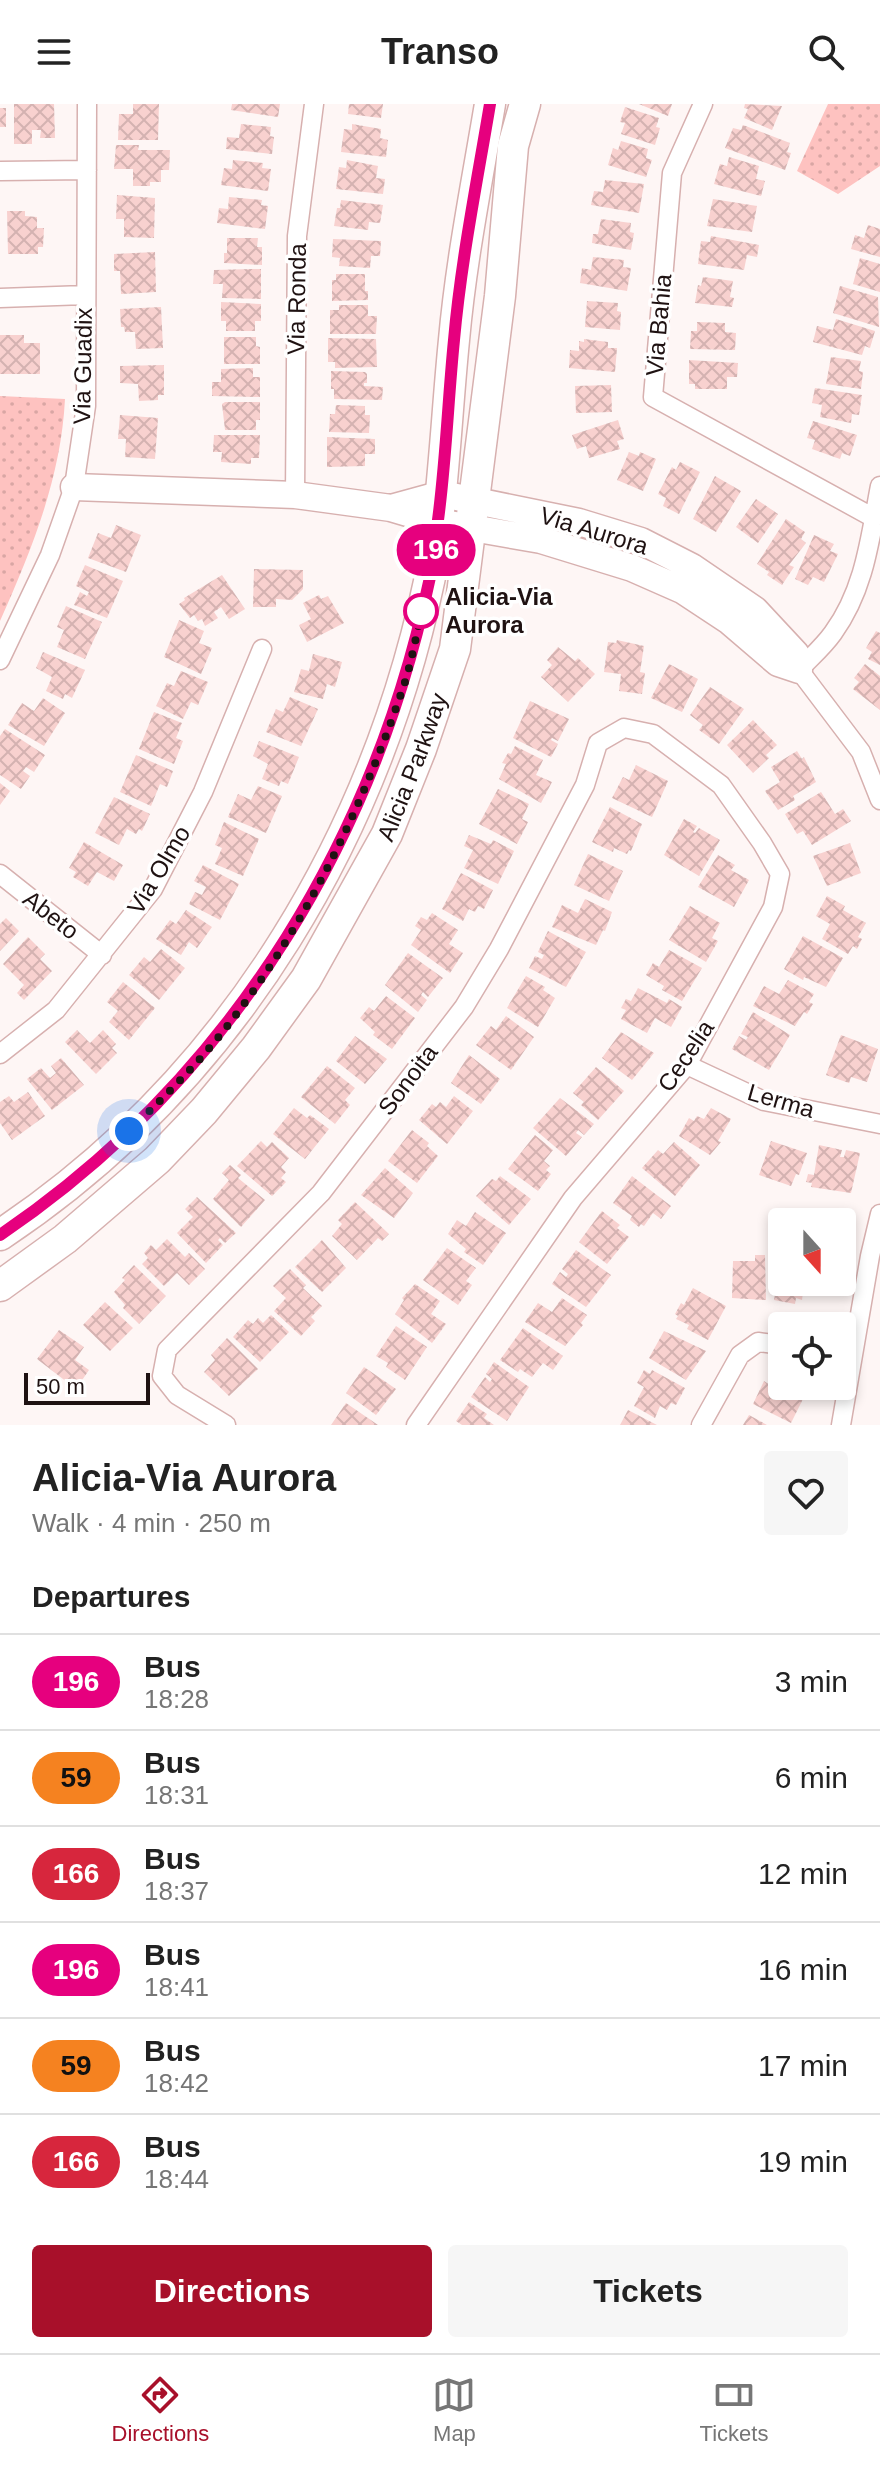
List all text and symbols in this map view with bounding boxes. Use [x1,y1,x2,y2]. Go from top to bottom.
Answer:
icon: menu [32,30,76,74]
icon: search [804,30,848,74]
text: Transo [381,31,499,72]
street label: Via Ronda [282,242,311,355]
street label: Via Bahia [641,272,676,377]
street label: Via Guadix [68,307,97,425]
street label: Via Aurora [537,501,652,560]
line badge: 196 [390,524,482,576]
text: 196 [413,534,459,565]
place label: Alicia-Via Aurora [445,583,553,638]
marker: Alicia-Via Aurora [404,594,438,628]
street label: Alicia Parkway [372,689,452,845]
street label: Via Olmo [122,821,195,919]
street label: Abeto [18,885,84,945]
street label: Cecelia [652,1014,720,1096]
street label: Sonoita [372,1039,443,1120]
street label: Lerma [745,1078,818,1123]
your location [109,1111,149,1151]
north arrow [768,1208,856,1296]
map controls [768,1208,856,1400]
button: locate [768,1312,856,1400]
scale bar [24,1369,150,1405]
text: 50 m [36,1374,85,1399]
button: heart [764,1451,848,1535]
text: Alicia-Via Aurora [32,1457,336,1499]
text: Walk · 4 min · 250 m [32,1508,271,1538]
text: Departures [32,1580,190,1613]
text: Bus [144,1650,201,1683]
text: 3 min [775,1665,848,1698]
text: 196 [53,1666,99,1697]
text: 18:28 [144,1684,209,1714]
text: Bus [144,1746,201,1779]
text: 6 min [775,1761,848,1794]
text: 59 [60,1762,92,1793]
text: 18:31 [144,1780,209,1810]
text: Bus [144,1842,201,1875]
text: 12 min [758,1857,848,1890]
text: 166 [53,1858,99,1889]
text: 18:37 [144,1876,209,1906]
text: Bus [144,1938,201,1971]
text: 16 min [758,1953,848,1986]
text: 196 [53,1954,99,1985]
text: 18:41 [144,1972,209,2002]
text: Bus [144,2034,201,2067]
text: 17 min [758,2049,848,2082]
text: 59 [60,2050,92,2081]
text: 18:42 [144,2068,209,2098]
text: Bus [144,2130,201,2163]
text: 19 min [758,2145,848,2178]
text: 166 [53,2146,99,2177]
text: 18:44 [144,2164,209,2194]
button: Directions [32,2245,432,2337]
button: Tickets [448,2245,848,2337]
tab: Directions [112,2373,209,2447]
tab: Map [432,2373,476,2447]
tab: Tickets [700,2373,768,2447]

